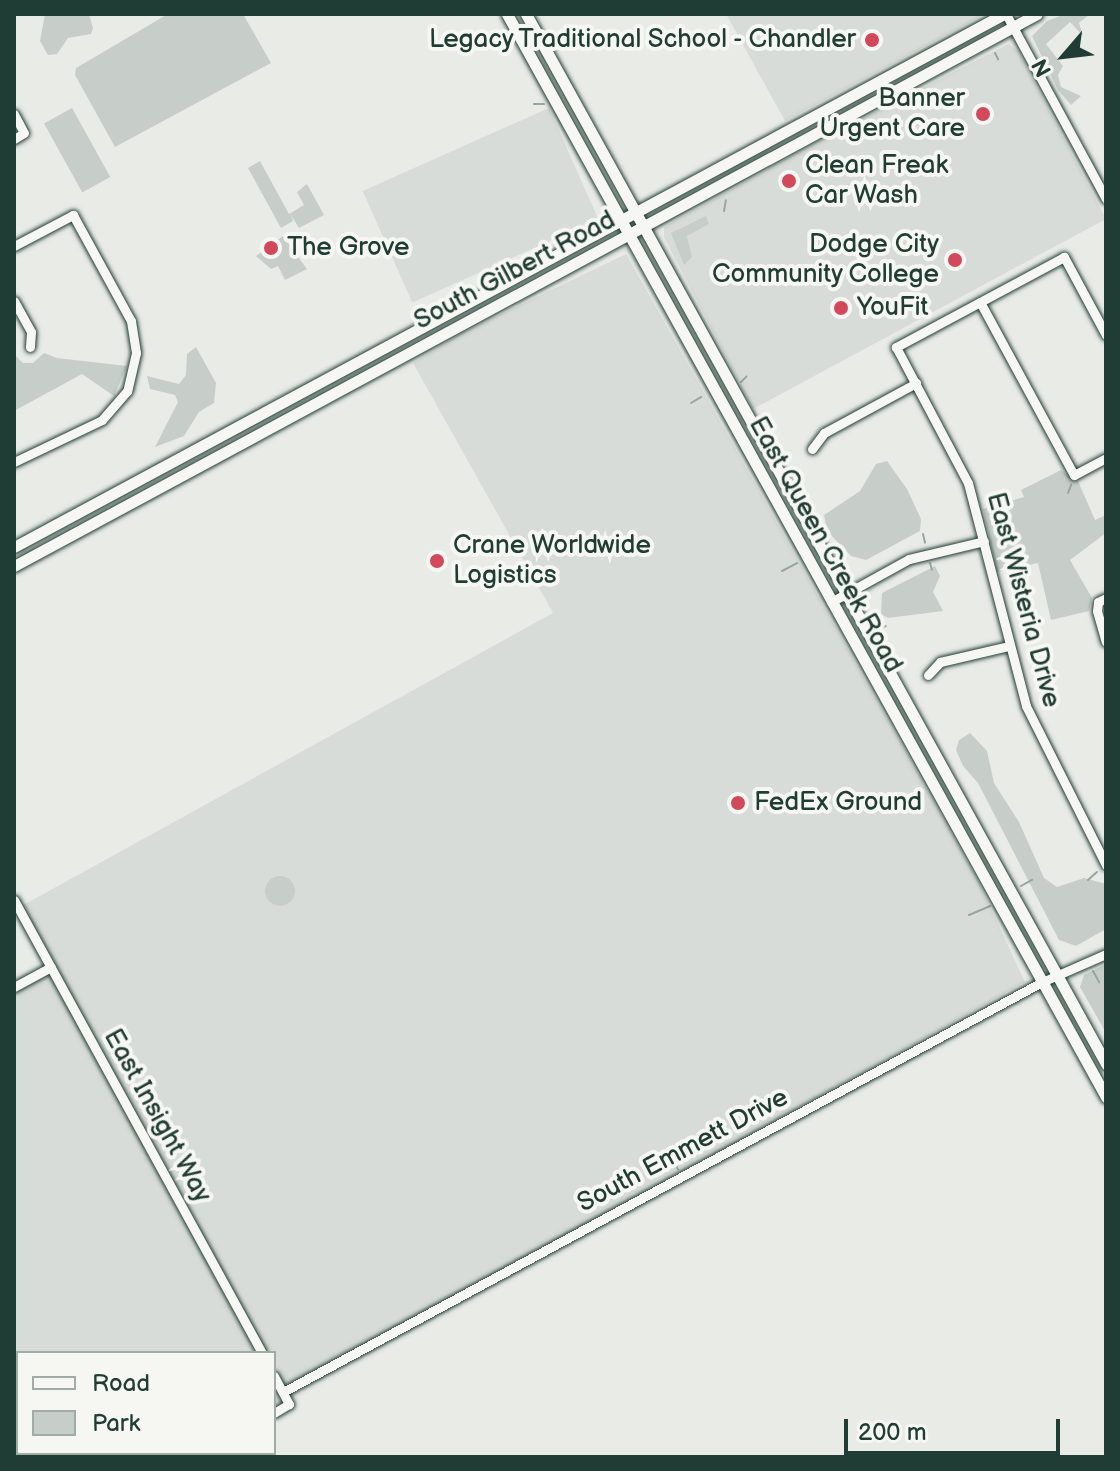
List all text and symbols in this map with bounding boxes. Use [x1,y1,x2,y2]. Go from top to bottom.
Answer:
north arrow [1024,16,1104,96]
place label: Legacy Traditional School - Chandler [424,24,856,56]
marker: Legacy Traditional School - Chandler [863,31,881,49]
text: N [1027,54,1058,81]
place label: Banner Urgent Care [819,83,965,144]
marker: Banner Urgent Care [972,103,994,125]
place label: Clean Freak Car Wash [805,150,948,212]
marker: Clean Freak Car Wash [780,172,798,190]
street label: South Gilbert Road [409,205,621,337]
place label: Dodge City Community College [710,229,939,290]
place label: The Grove [287,232,409,264]
marker: The Grove [262,239,280,257]
marker: Dodge City Community College [946,251,964,269]
place label: YouFit [857,292,929,324]
marker: YouFit [832,299,850,317]
street label: East Queen Creek Road [742,412,908,678]
street label: East Wisteria Drive [979,489,1067,711]
place label: Crane Worldwide Logistics [453,530,652,592]
marker: Crane Worldwide Logistics [428,552,446,570]
place label: FedEx Ground [754,787,922,819]
marker: FedEx Ground [729,794,747,812]
street label: East Insight Way [96,1023,218,1209]
street label: South Emmett Drive [572,1082,794,1220]
legend [16,1351,276,1455]
text: Road [92,1369,150,1398]
scale bar [848,1403,1064,1453]
text: Park [92,1409,140,1438]
text: 200 m [858,1418,927,1447]

